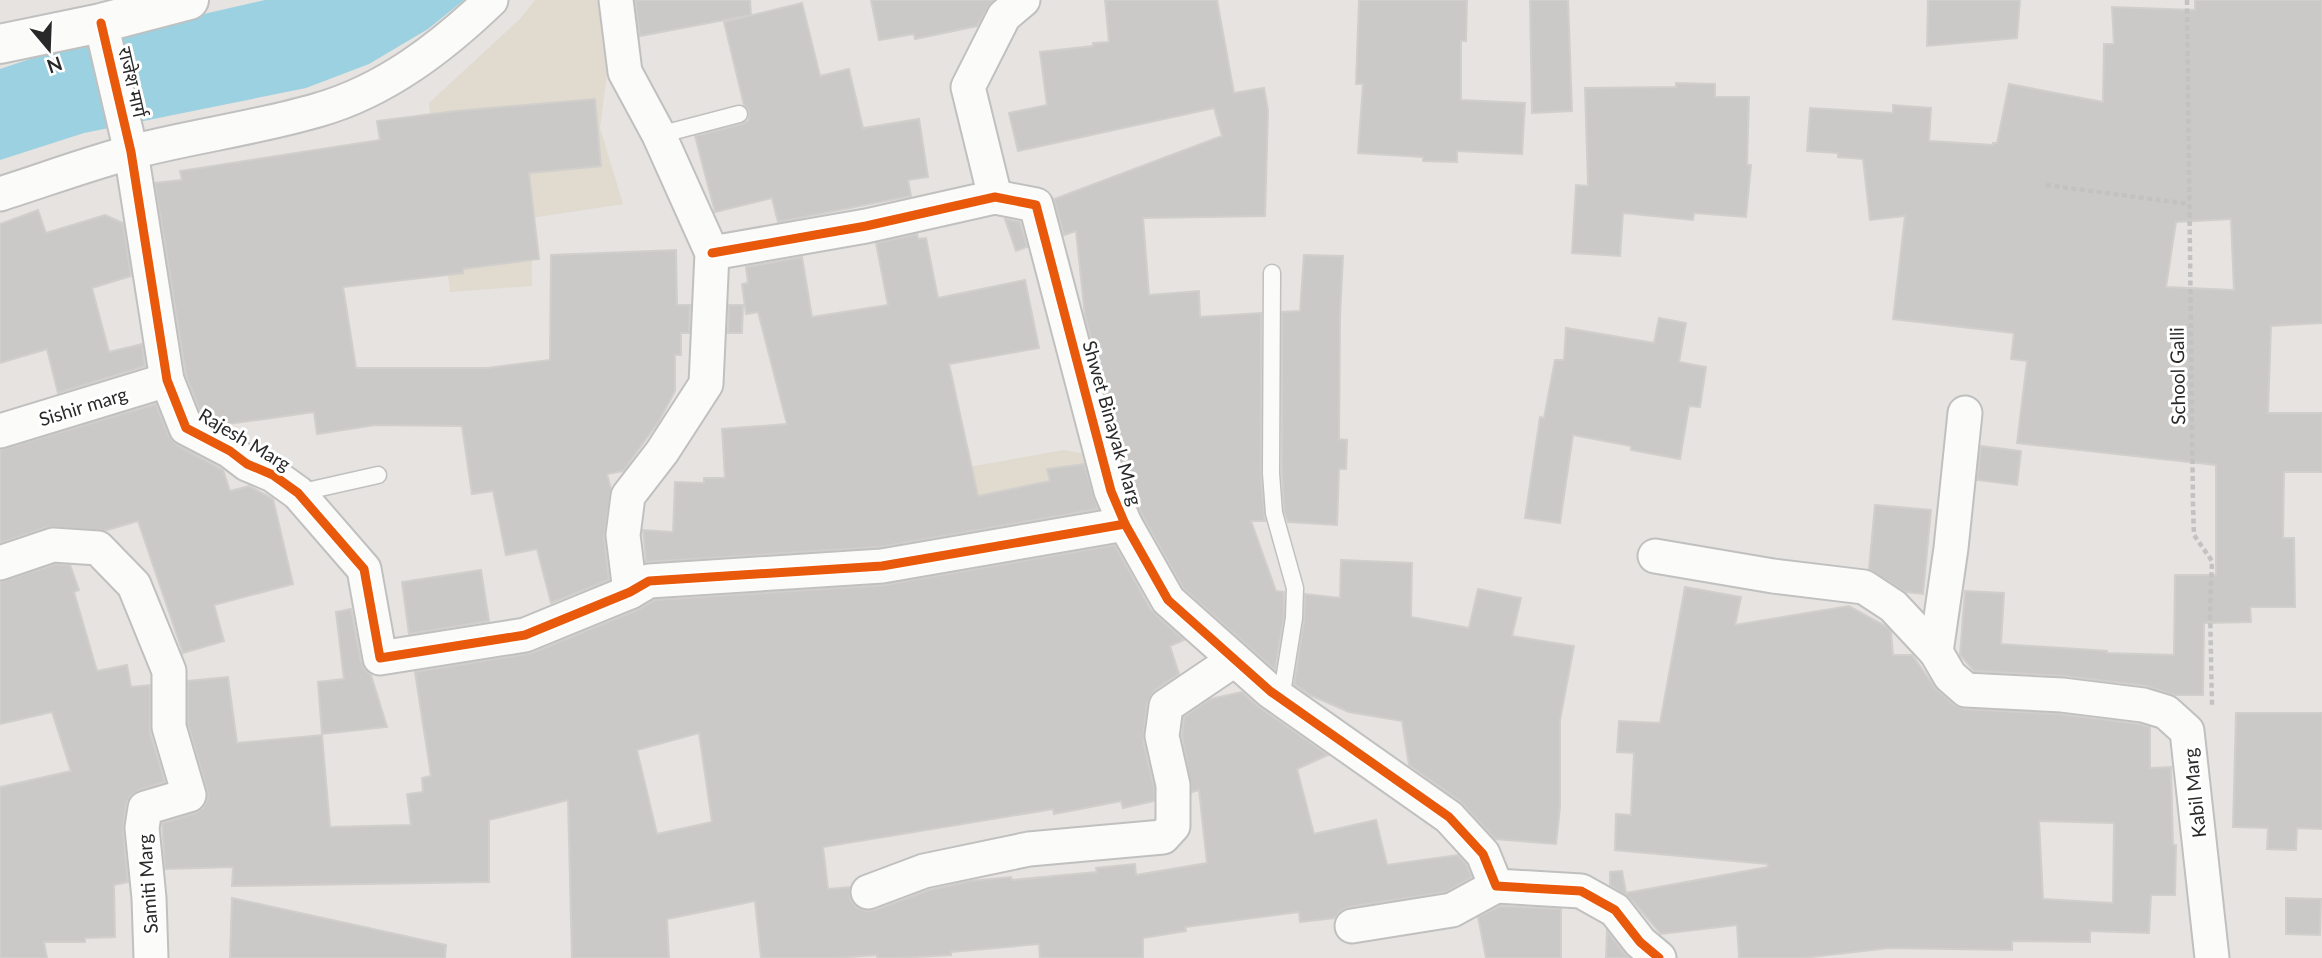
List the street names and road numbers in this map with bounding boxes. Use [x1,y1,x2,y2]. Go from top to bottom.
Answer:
street label: राजेश मार्ग [114,45,152,120]
street label: School Galli [2165,327,2189,425]
street label: Shwet Binayak Marg [1078,338,1148,508]
street label: Sishir marg [36,382,130,430]
street label: Rajesh Marg [195,403,295,475]
street label: Kabil Marg [2178,747,2210,839]
street label: Samiti Marg [132,833,162,935]

